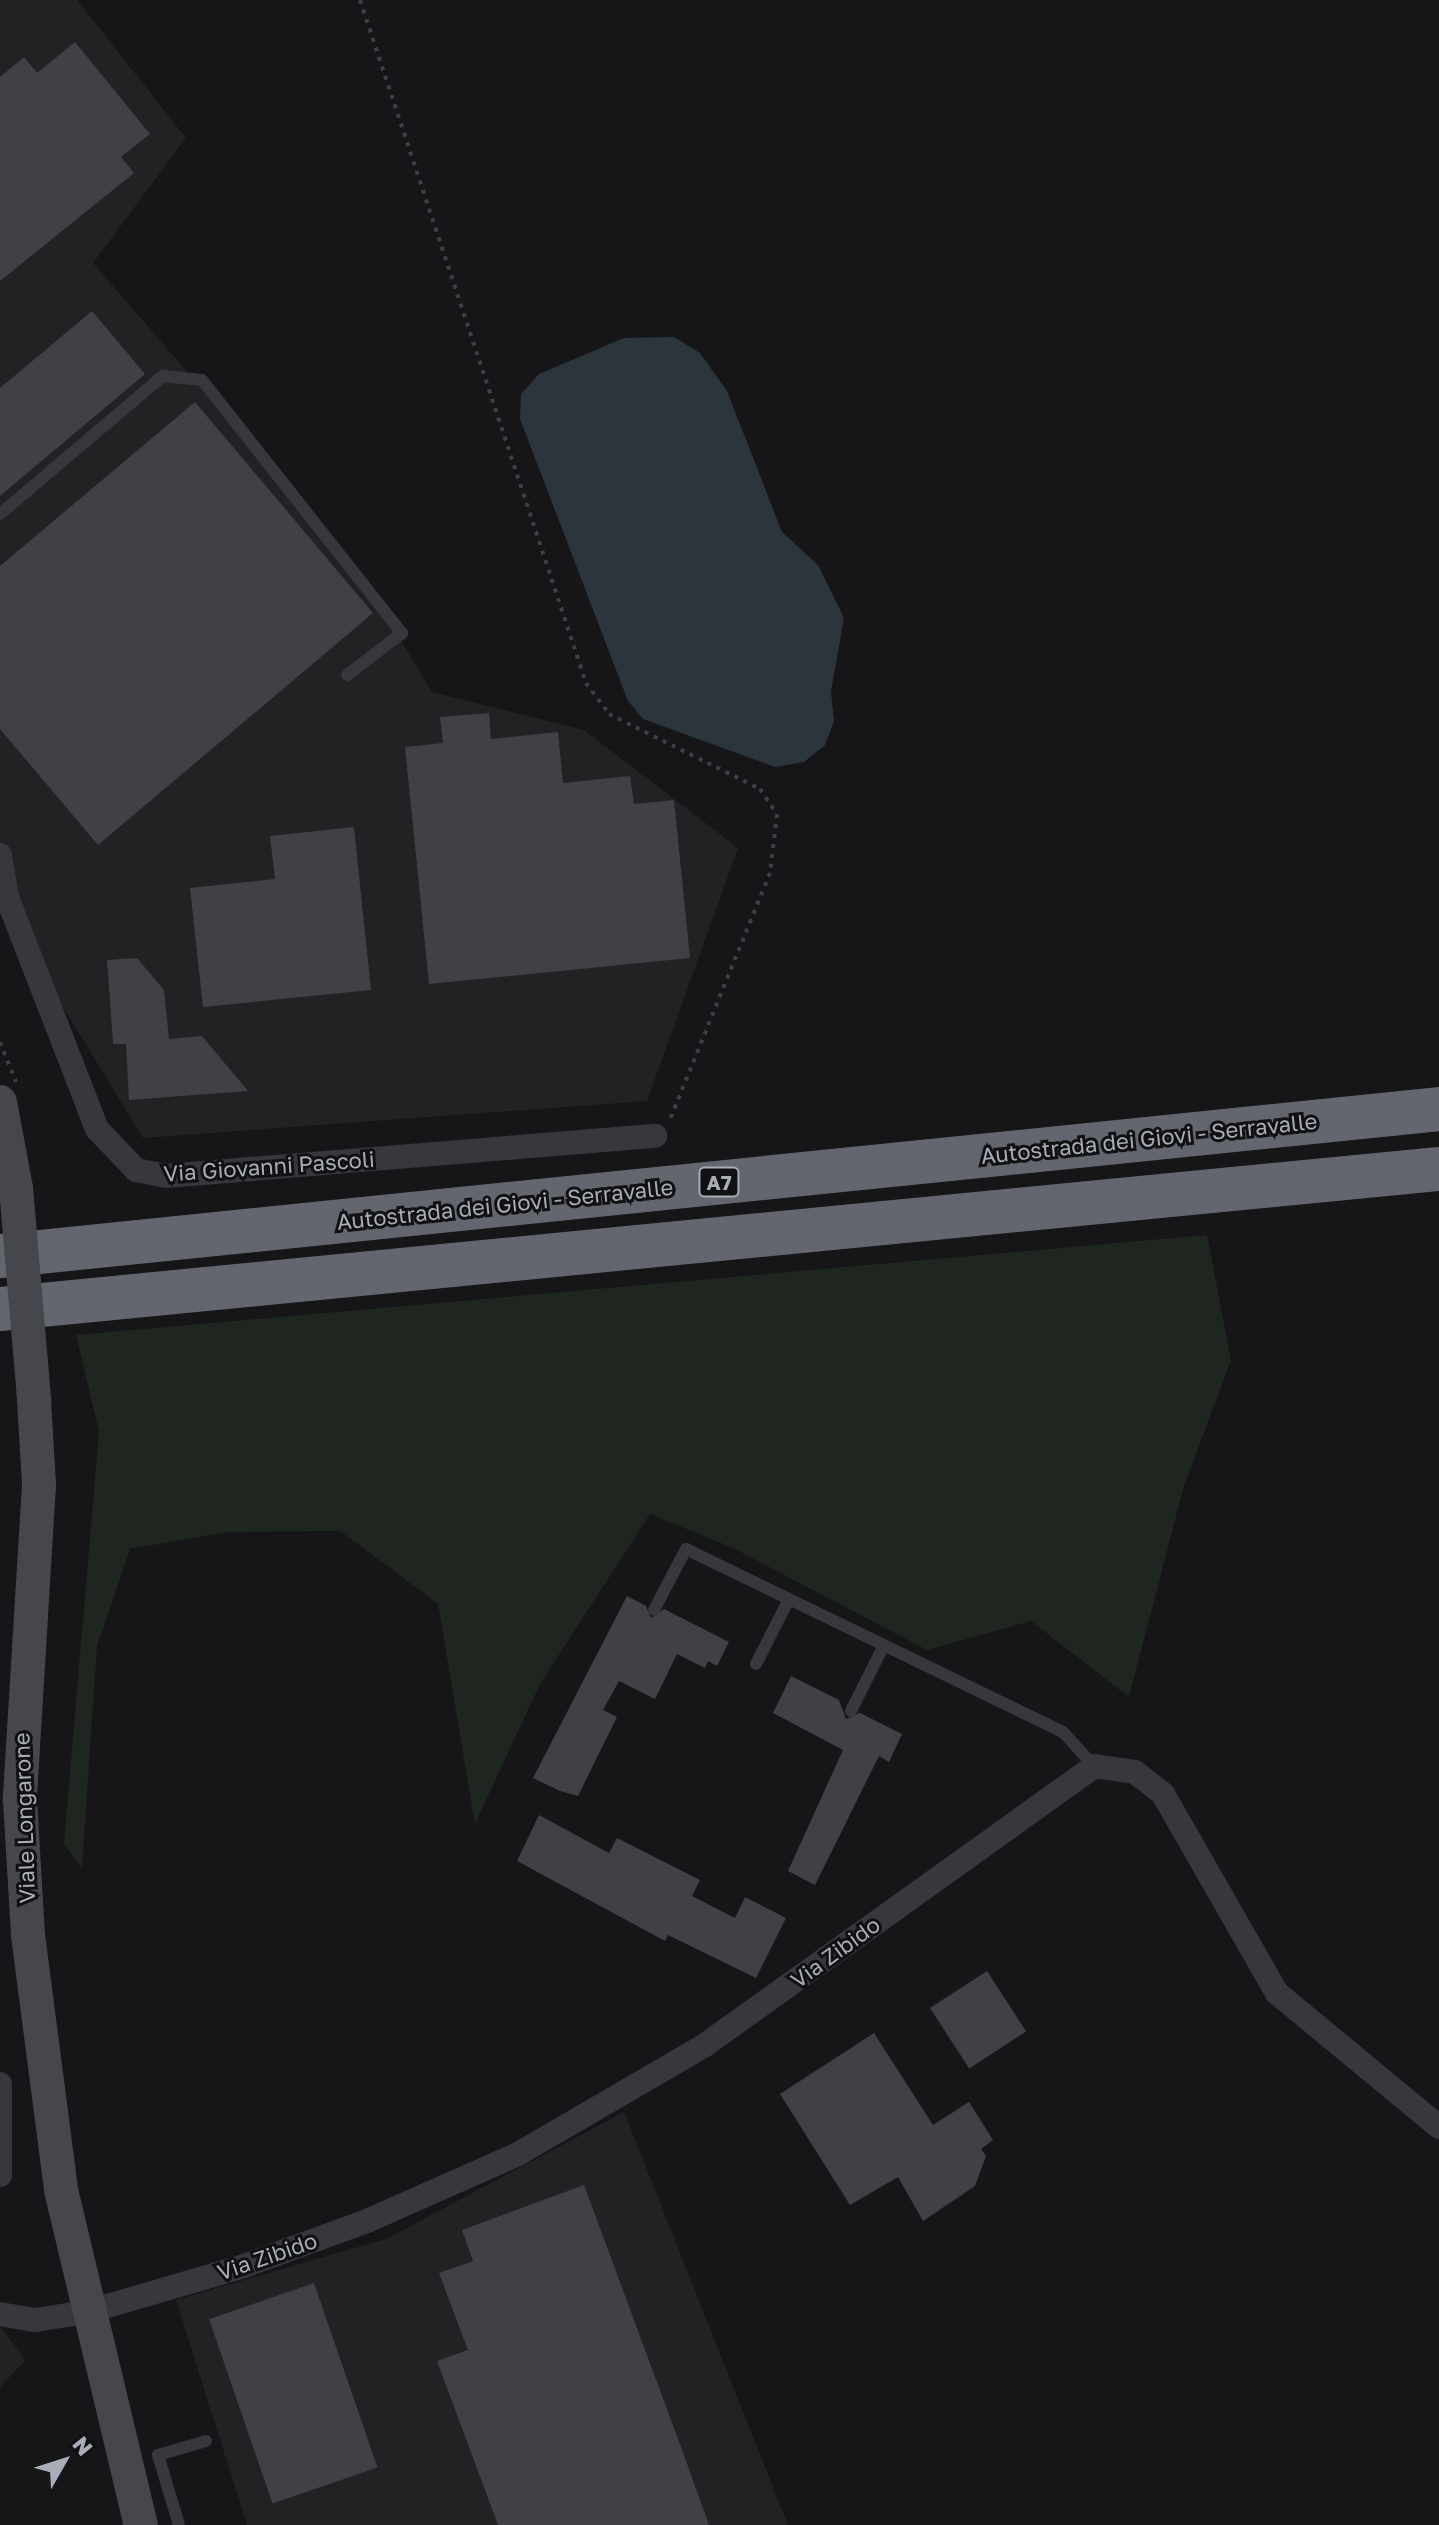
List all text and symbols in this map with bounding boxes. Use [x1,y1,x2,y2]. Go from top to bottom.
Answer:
street label: Autostrada dei Giovi - Serravalle [979,1107,1319,1169]
street label: Via Giovanni Pascoli [162,1145,376,1187]
road number: A7 [697,1166,741,1198]
street label: Autostrada dei Giovi - Serravalle [335,1173,675,1235]
street label: Viale Longarone [8,1732,40,1904]
street label: Via Zibido [785,1911,885,1993]
street label: Via Zibido [214,2227,320,2285]
north arrow [24,2421,104,2501]
text: N [67,2431,99,2461]

